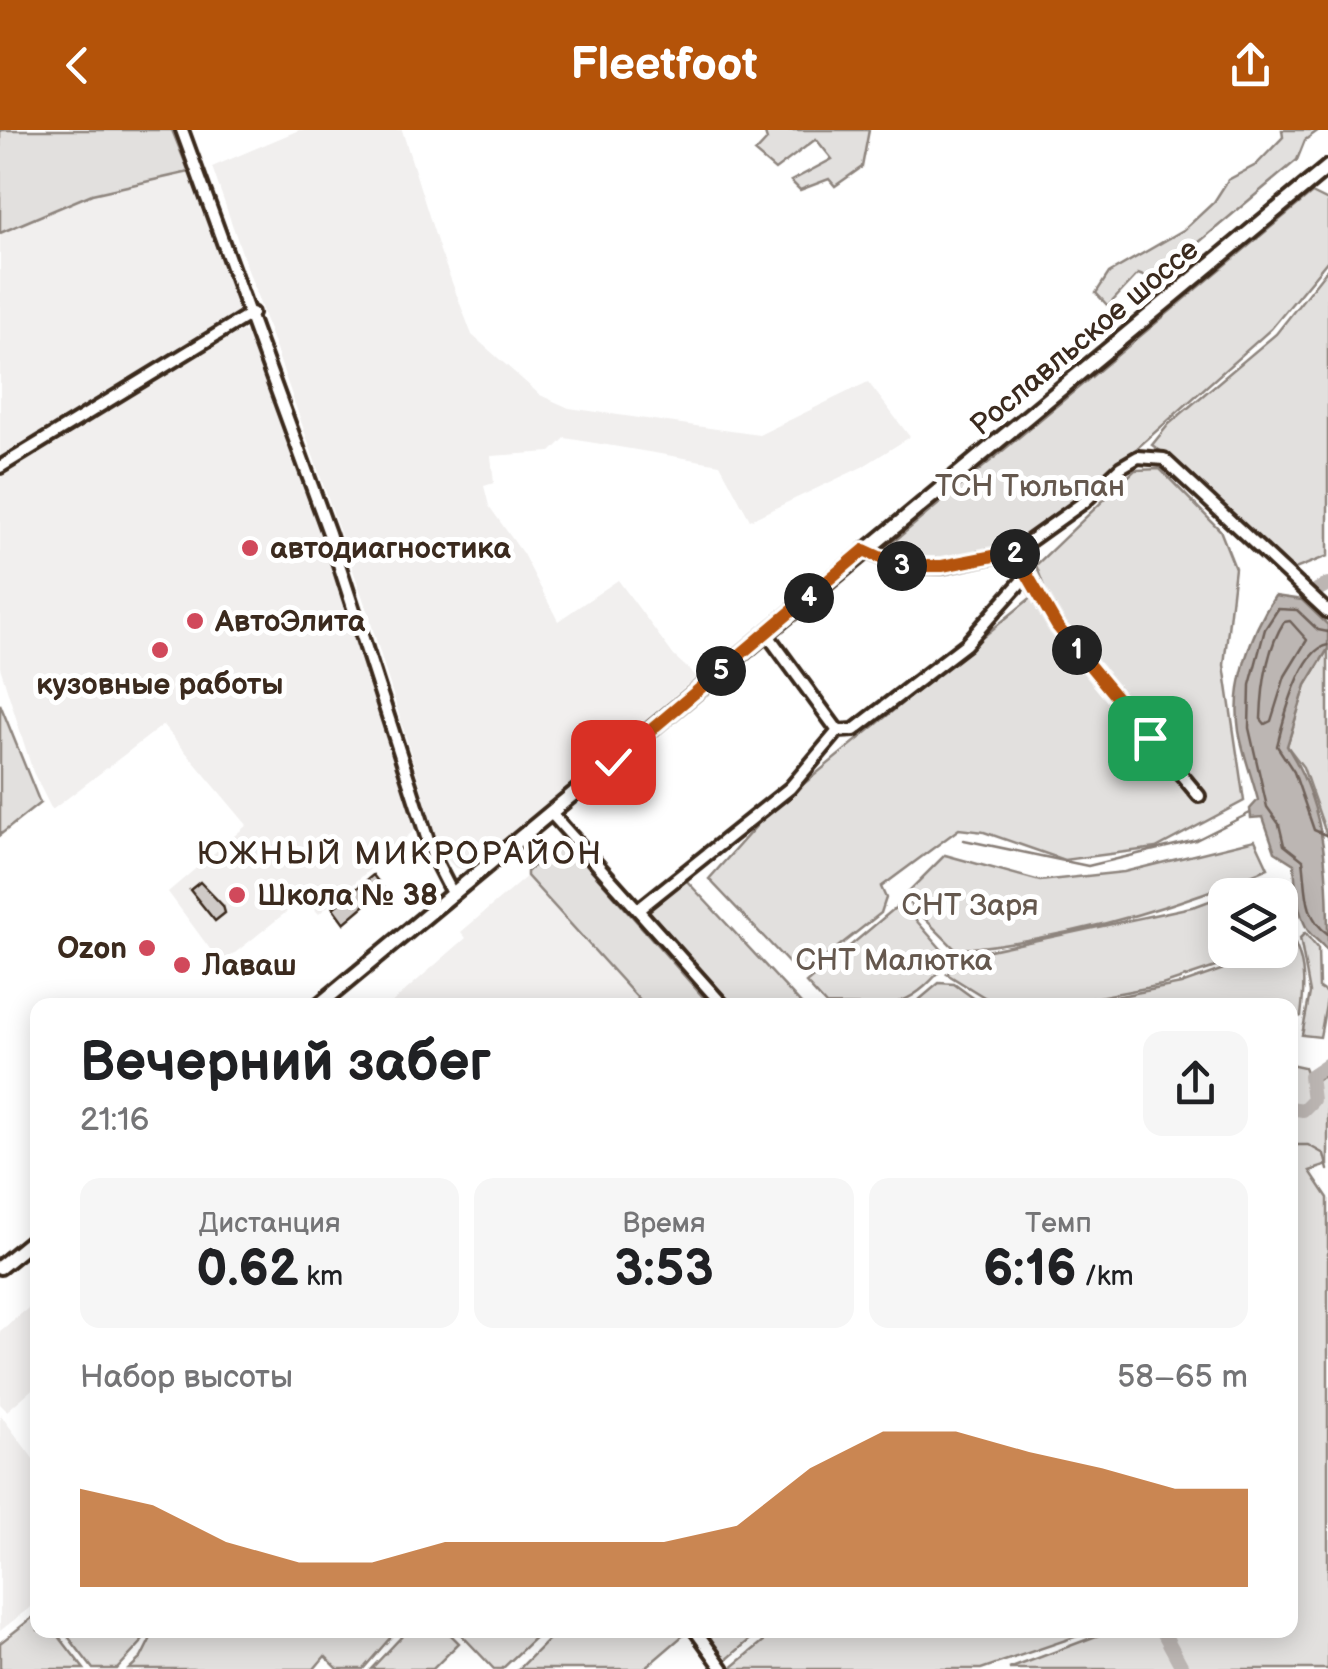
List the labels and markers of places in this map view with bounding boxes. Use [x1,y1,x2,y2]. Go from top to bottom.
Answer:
pin: 2 [990,529,1040,579]
place label: автодиагностика [270,531,511,567]
marker: автодиагностика [239,537,261,559]
pin: 3 [877,541,927,591]
pin: 4 [784,573,834,623]
place label: АвтоЭлита [214,604,366,640]
marker: АвтоЭлита [184,610,206,632]
pin: 1 [1052,625,1102,675]
marker: кузовные работы [149,639,171,661]
pin: 5 [696,646,746,696]
place label: кузовные работы [36,667,284,703]
pin [1108,696,1193,781]
pin [571,720,656,805]
place label: Школа № 38 [257,878,438,914]
marker: Школа № 38 [226,884,248,906]
place label: Ozon [57,931,127,967]
marker: Ozon [136,937,158,959]
place label: Лаваш [201,948,297,984]
marker: Лаваш [171,954,193,976]

